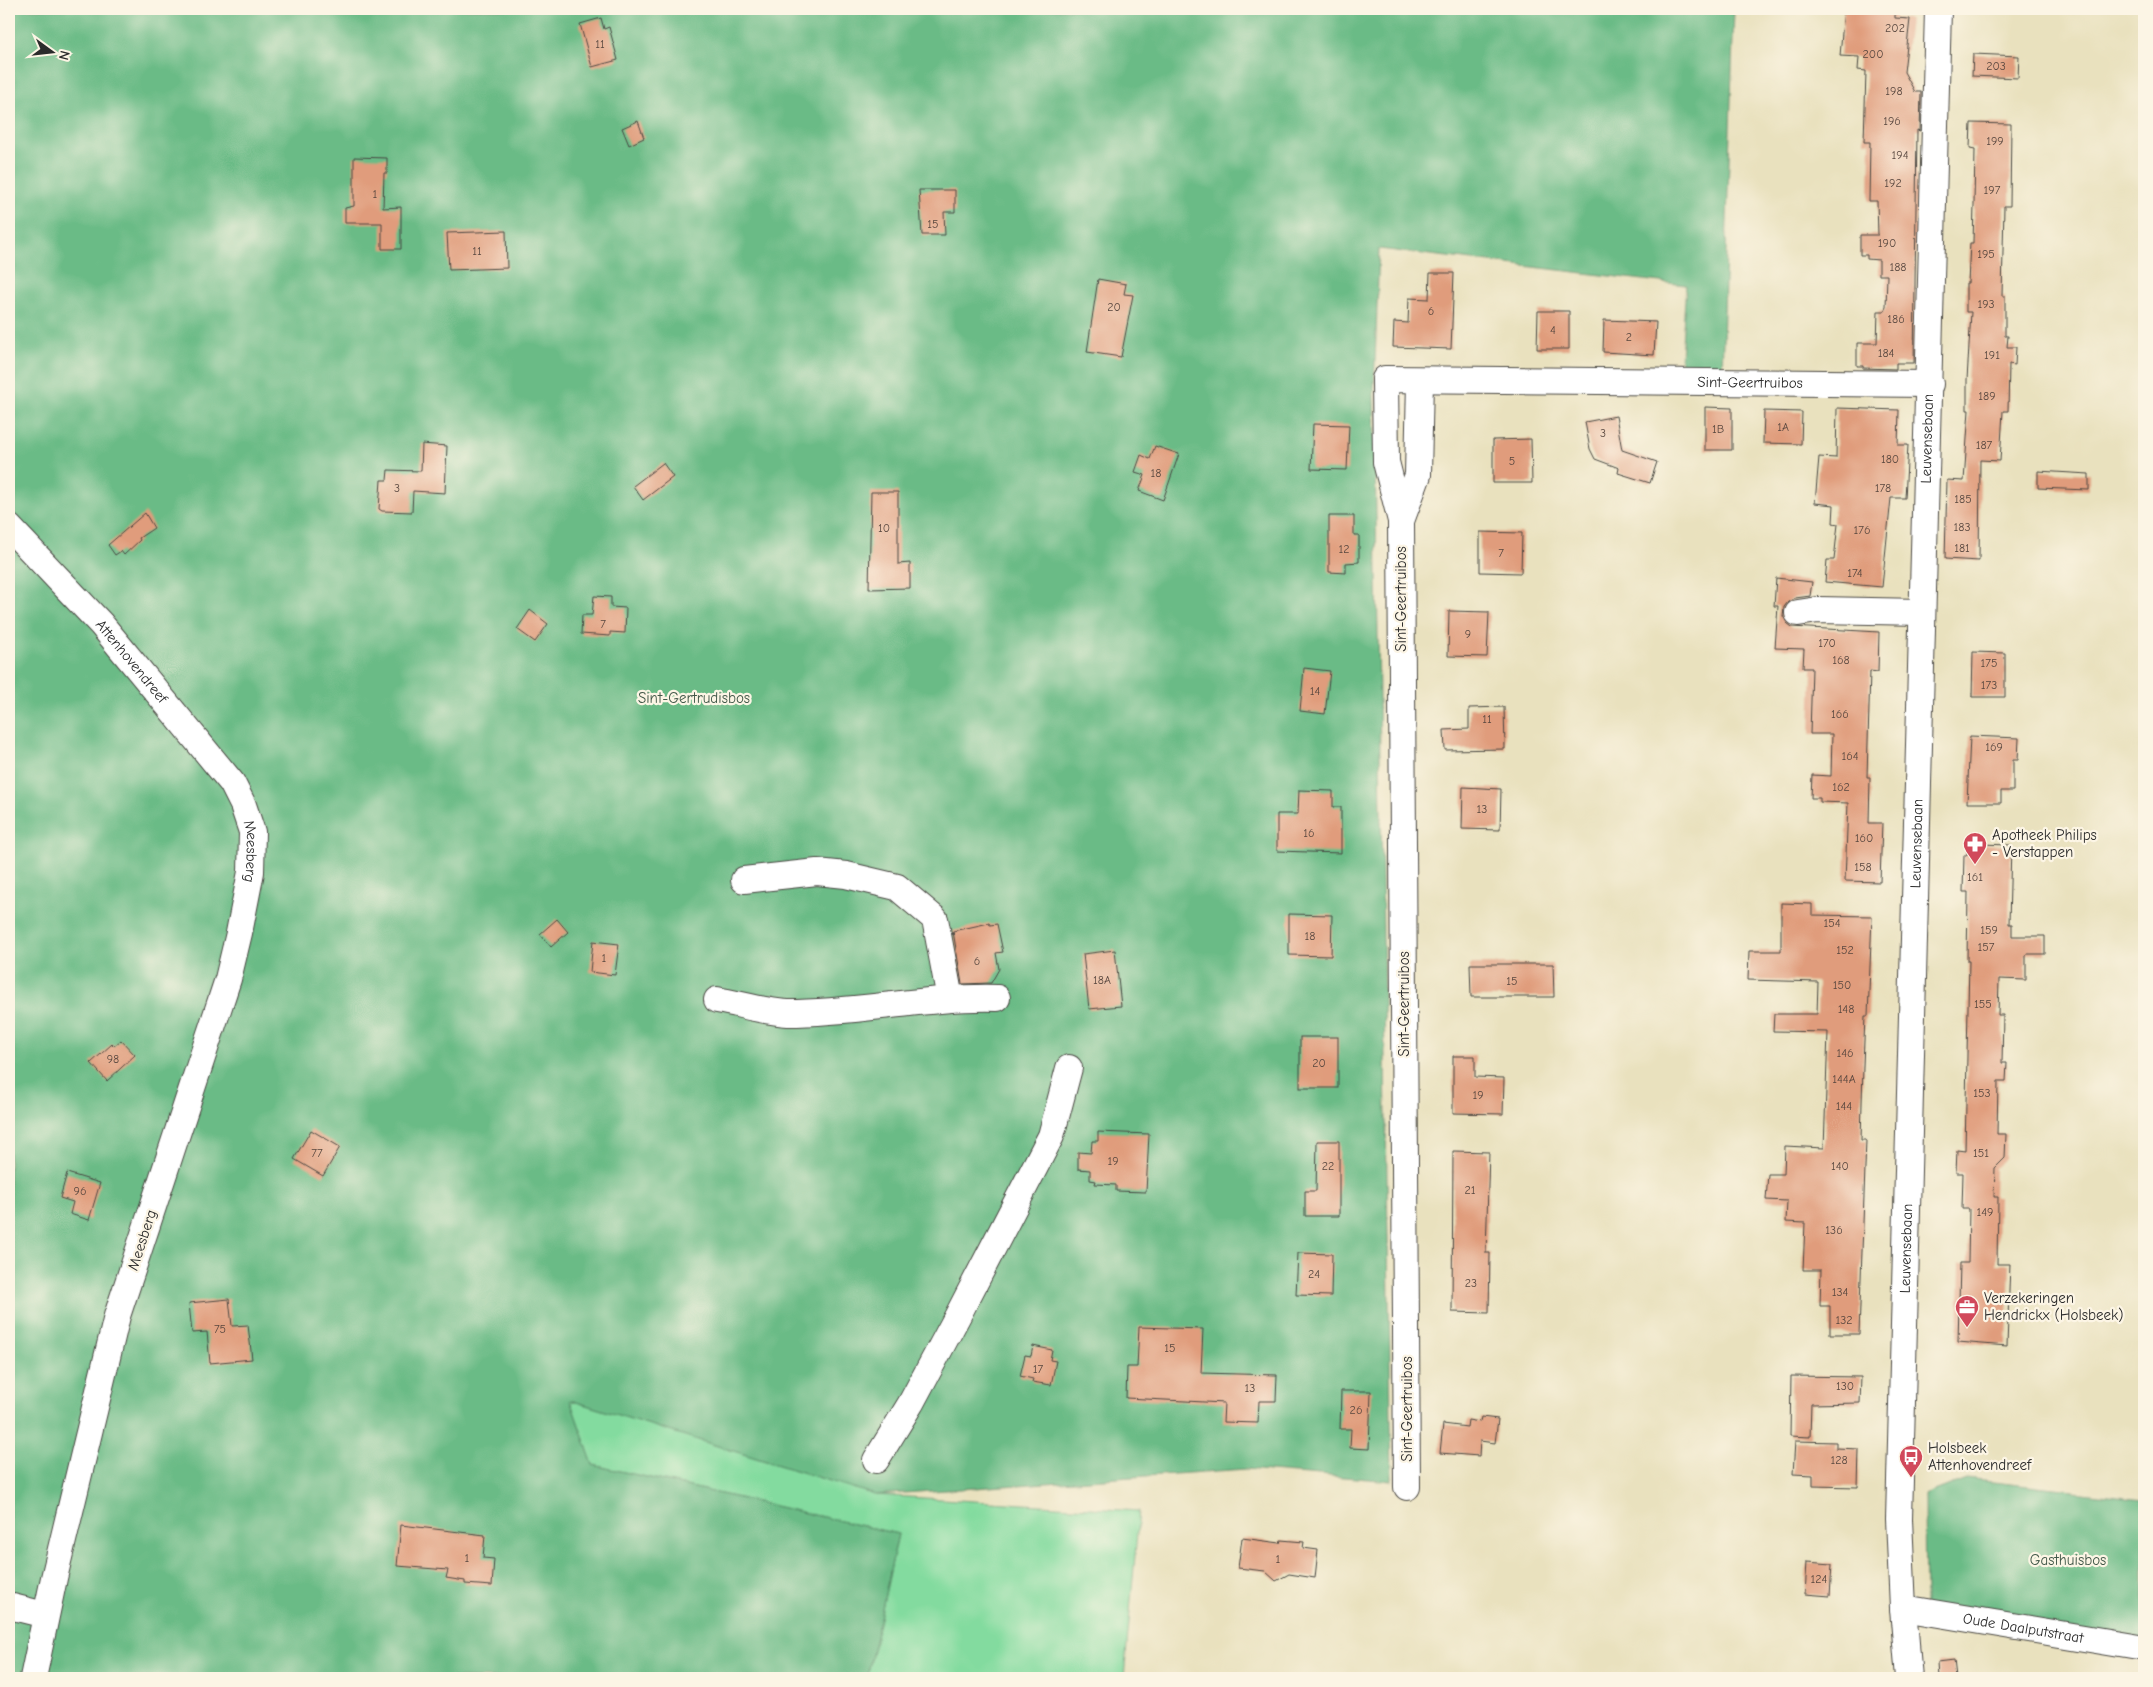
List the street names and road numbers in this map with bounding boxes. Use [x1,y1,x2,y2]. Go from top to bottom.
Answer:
street label: Sint-Geertruibos [1697,373,1803,392]
street label: Leuvensebaan [1917,394,1937,484]
street label: Sint-Geertruibos [1392,546,1410,652]
street label: Attenhovendreef [92,616,172,707]
street label: Leuvensebaan [1906,798,1927,889]
street label: Meesberg [240,818,261,884]
street label: Sint-Geertruibos [1395,951,1413,1057]
street label: Leuvensebaan [1896,1203,1916,1294]
street label: Meesberg [124,1207,160,1273]
street label: Sint-Geertruibos [1398,1356,1416,1462]
street label: Oude Daalputstraat [1962,1609,2086,1647]

